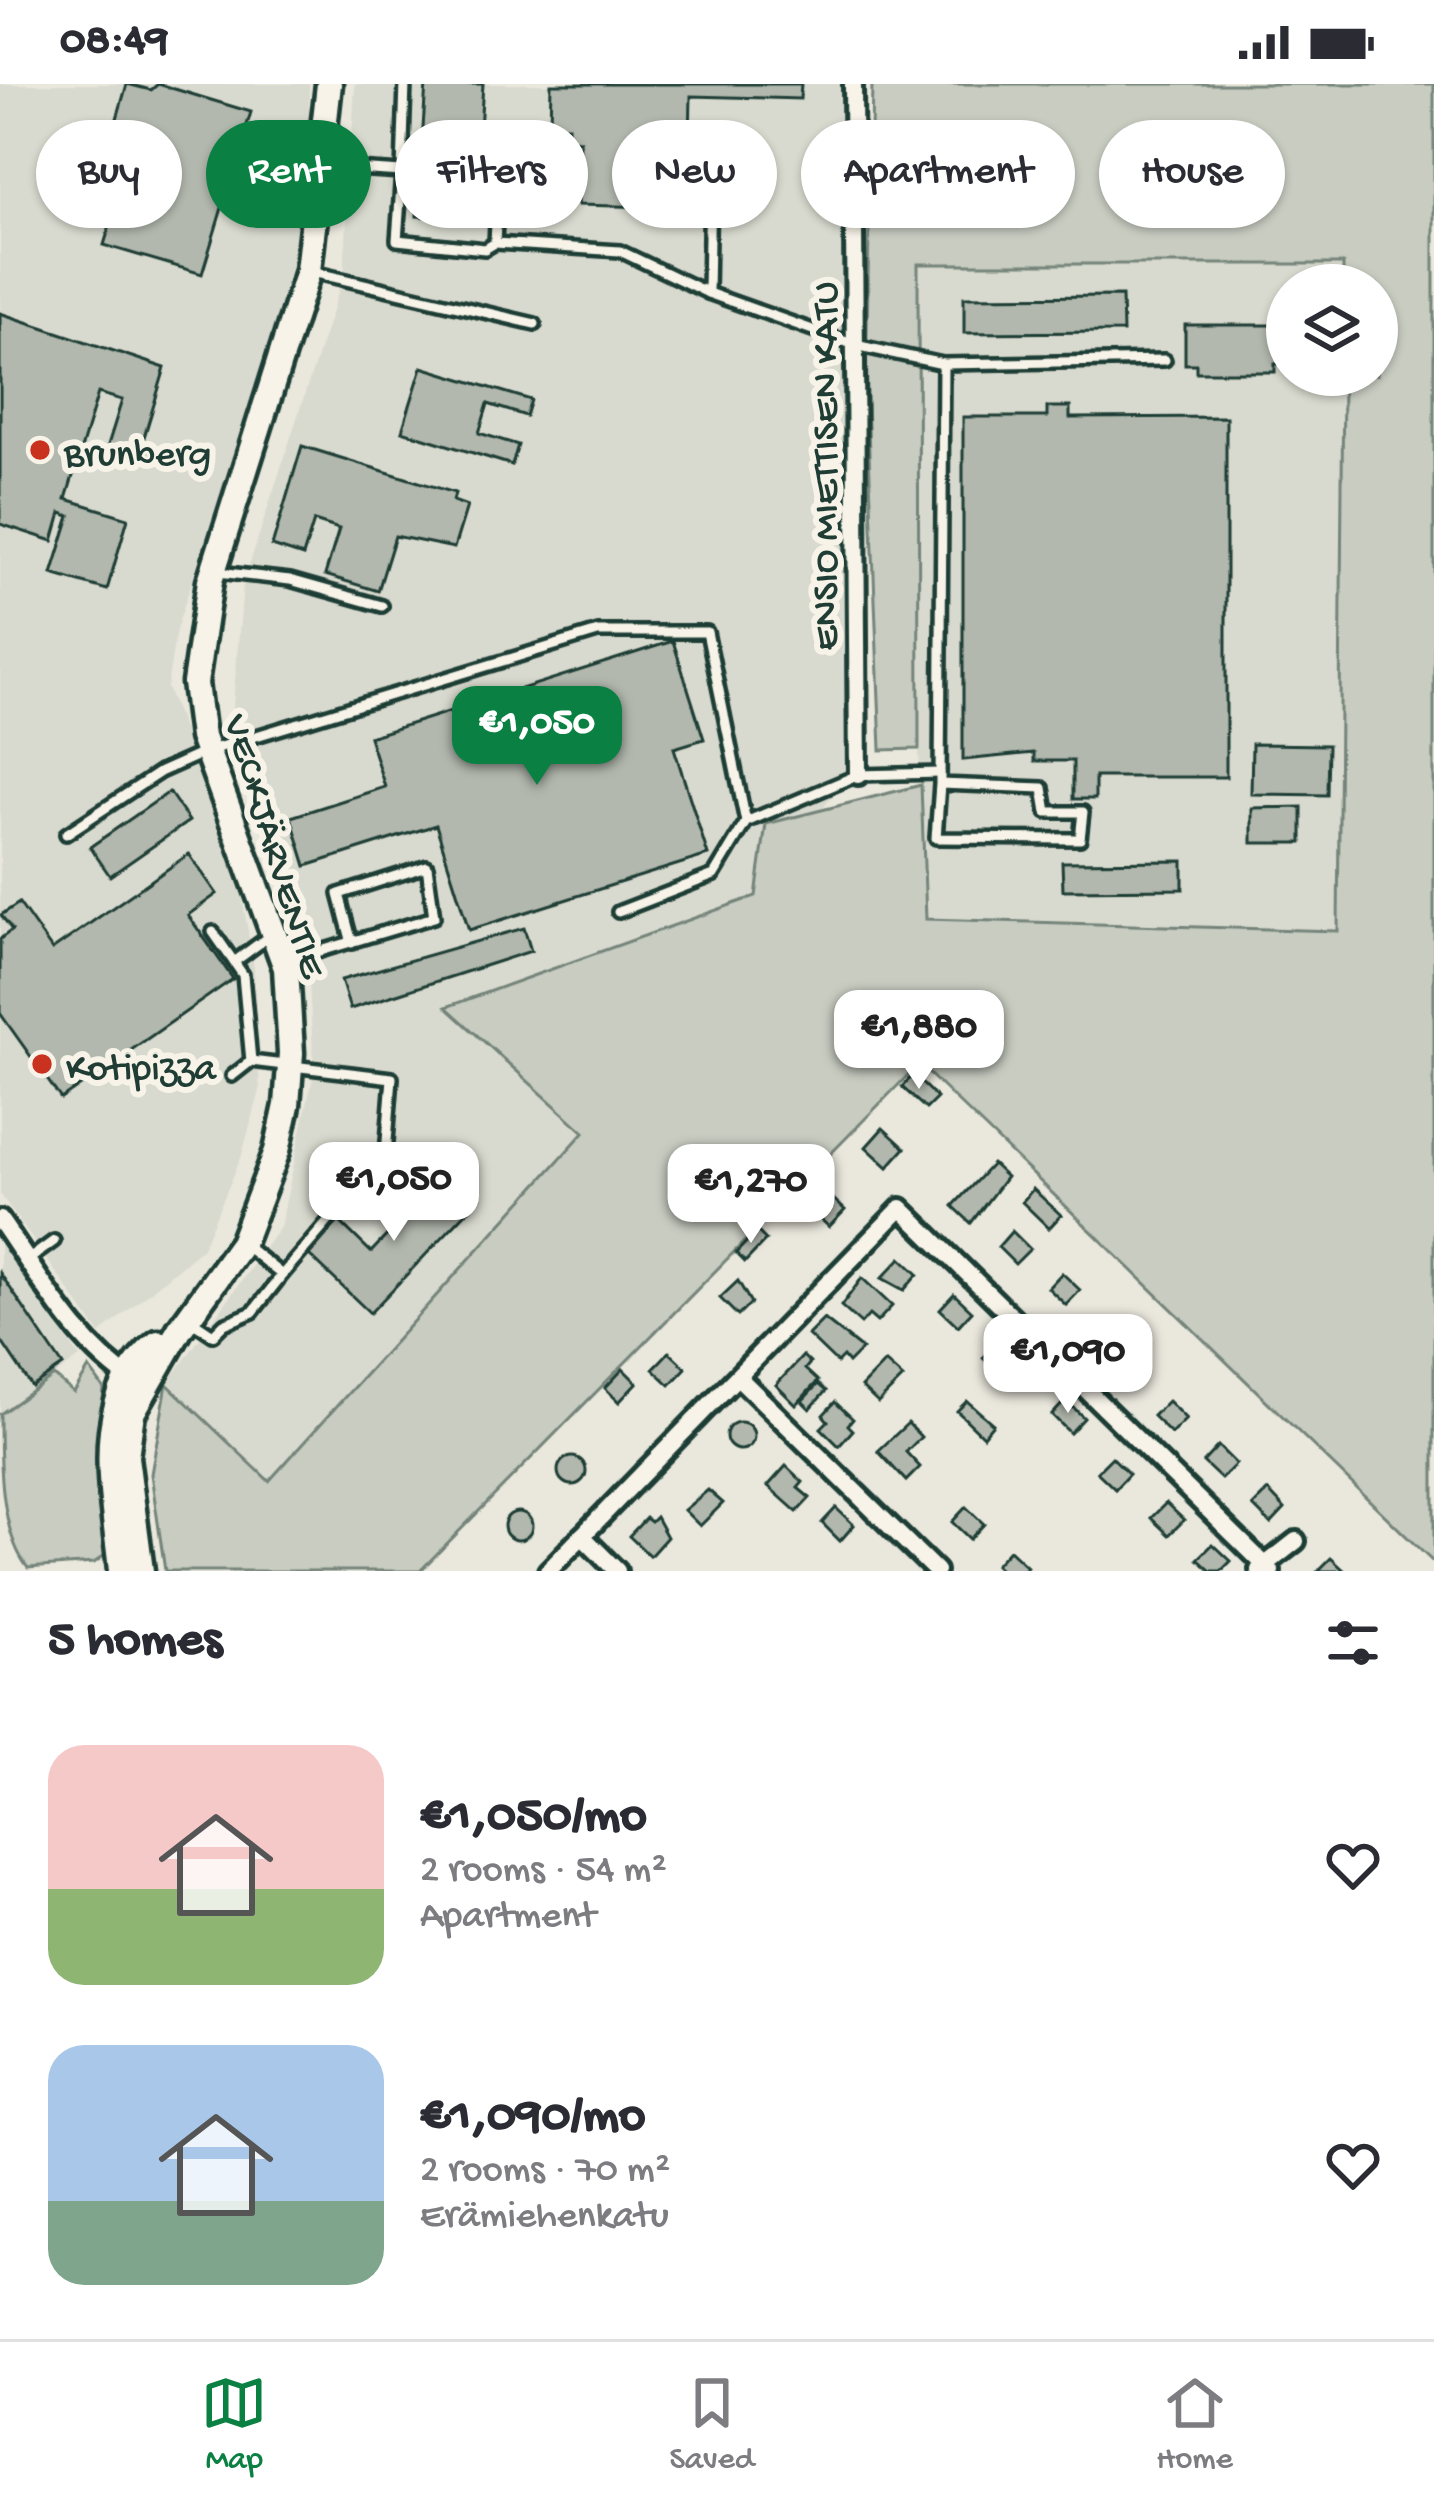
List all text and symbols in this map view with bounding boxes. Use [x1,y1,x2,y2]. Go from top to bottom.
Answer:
text: 08:49 [60,16,168,69]
chip: Buy [36,120,182,228]
chip: Rent [206,120,371,228]
chip: Filters [395,120,588,228]
chip: New [612,120,777,228]
chip: Apartment [801,120,1075,228]
chip: House [1099,120,1285,228]
map controls [1266,264,1398,396]
button: layers [1266,264,1398,396]
street label: ENSIO MIETTISEN KATU [806,281,852,651]
place label: Brunberg [63,434,211,480]
marker: Brunberg [27,437,53,463]
pin: €1,050 [439,686,635,788]
text: €1,050 [479,702,595,748]
street label: VECKJÄRVENTIE [209,709,334,986]
pin: €1,880 [821,990,1017,1092]
text: €1,880 [861,1006,977,1052]
place label: Kotipizza [66,1048,217,1094]
marker: Kotipizza [29,1051,55,1077]
pin: €1,050 [296,1142,492,1244]
pin: €1,270 [653,1144,849,1246]
text: €1,050 [336,1158,452,1204]
text: €1,270 [695,1160,807,1206]
pin: €1,090 [970,1314,1166,1416]
text: €1,090 [1010,1330,1126,1376]
icon: filters [1320,1610,1386,1676]
text: 5 homes [48,1613,222,1673]
text: €1,050/mo [420,1789,647,1849]
icon: home [144,1793,288,1937]
icon: heart [1320,1832,1386,1898]
text: 2 rooms · 54 m² [420,1849,667,1895]
text: Apartment [420,1895,596,1941]
text: €1,090/mo [420,2089,645,2149]
icon: home [144,2093,288,2237]
icon: heart [1320,2132,1386,2198]
text: 2 rooms · 70 m² [420,2149,670,2195]
text: Erämiehenkatu [420,2195,669,2241]
tab: Map [201,2370,267,2480]
tab: Saved [669,2370,754,2480]
tab: Home [1156,2370,1233,2480]

